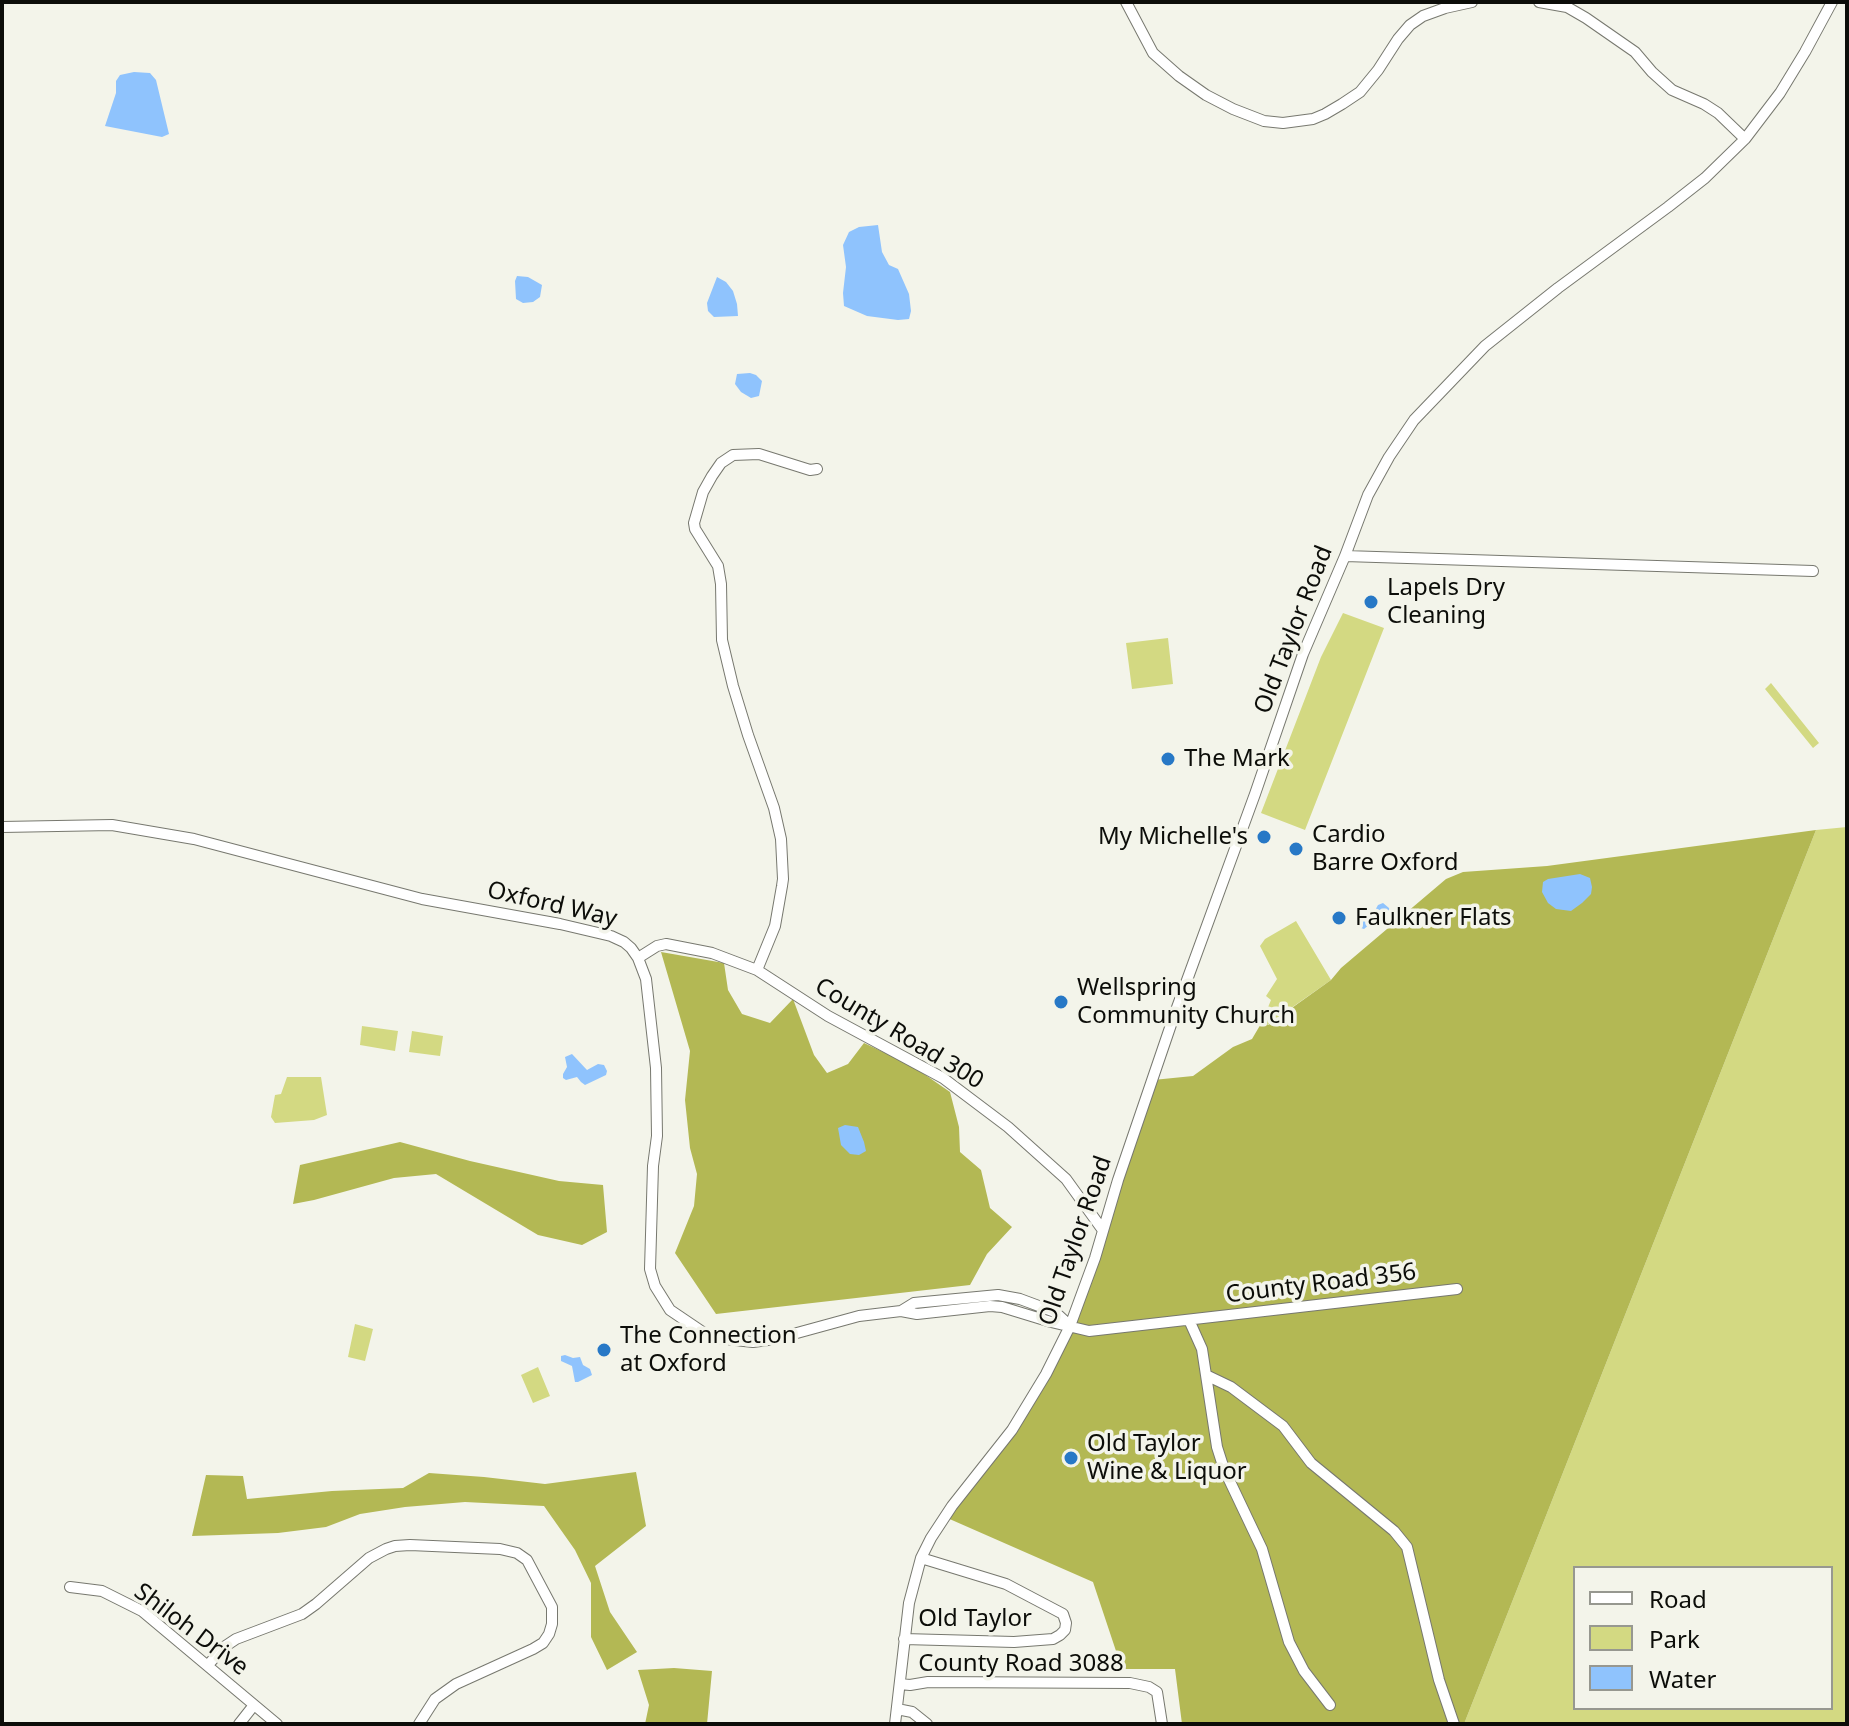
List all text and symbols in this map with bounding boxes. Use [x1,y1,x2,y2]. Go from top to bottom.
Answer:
street label: Old Taylor Road [1249,542,1339,718]
place label: Lapels Dry Cleaning [1387,574,1505,630]
marker: Lapels Dry Cleaning [1362,593,1380,611]
place label: The Mark [1184,745,1290,773]
marker: The Mark [1159,750,1177,768]
place label: Cardio Barre Oxford [1312,821,1459,877]
place label: My Michelle's [1098,823,1248,851]
marker: My Michelle's [1255,828,1273,846]
marker: Cardio Barre Oxford [1287,840,1305,858]
street label: Oxford Way [484,876,620,934]
place label: Faulkner Flats [1355,904,1512,932]
marker: Faulkner Flats [1330,909,1348,927]
street label: County Road 300 [809,972,989,1096]
place label: Wellspring Community Church [1077,974,1295,1030]
marker: Wellspring Community Church [1052,993,1070,1011]
street label: Old Taylor Road [1033,1152,1119,1330]
street label: County Road 356 [1224,1258,1418,1310]
place label: The Connection at Oxford [620,1322,797,1378]
marker: The Connection at Oxford [595,1341,613,1359]
place label: Old Taylor Wine & Liquor [1087,1430,1247,1486]
marker: Old Taylor Wine & Liquor [1062,1449,1080,1467]
legend [1573,1566,1833,1710]
street label: Shiloh Drive [128,1578,254,1682]
text: Road [1649,1582,1707,1615]
street label: Old Taylor [918,1605,1032,1633]
text: Park [1649,1622,1700,1655]
street label: County Road 3088 [918,1650,1124,1678]
text: Water [1649,1662,1716,1695]

